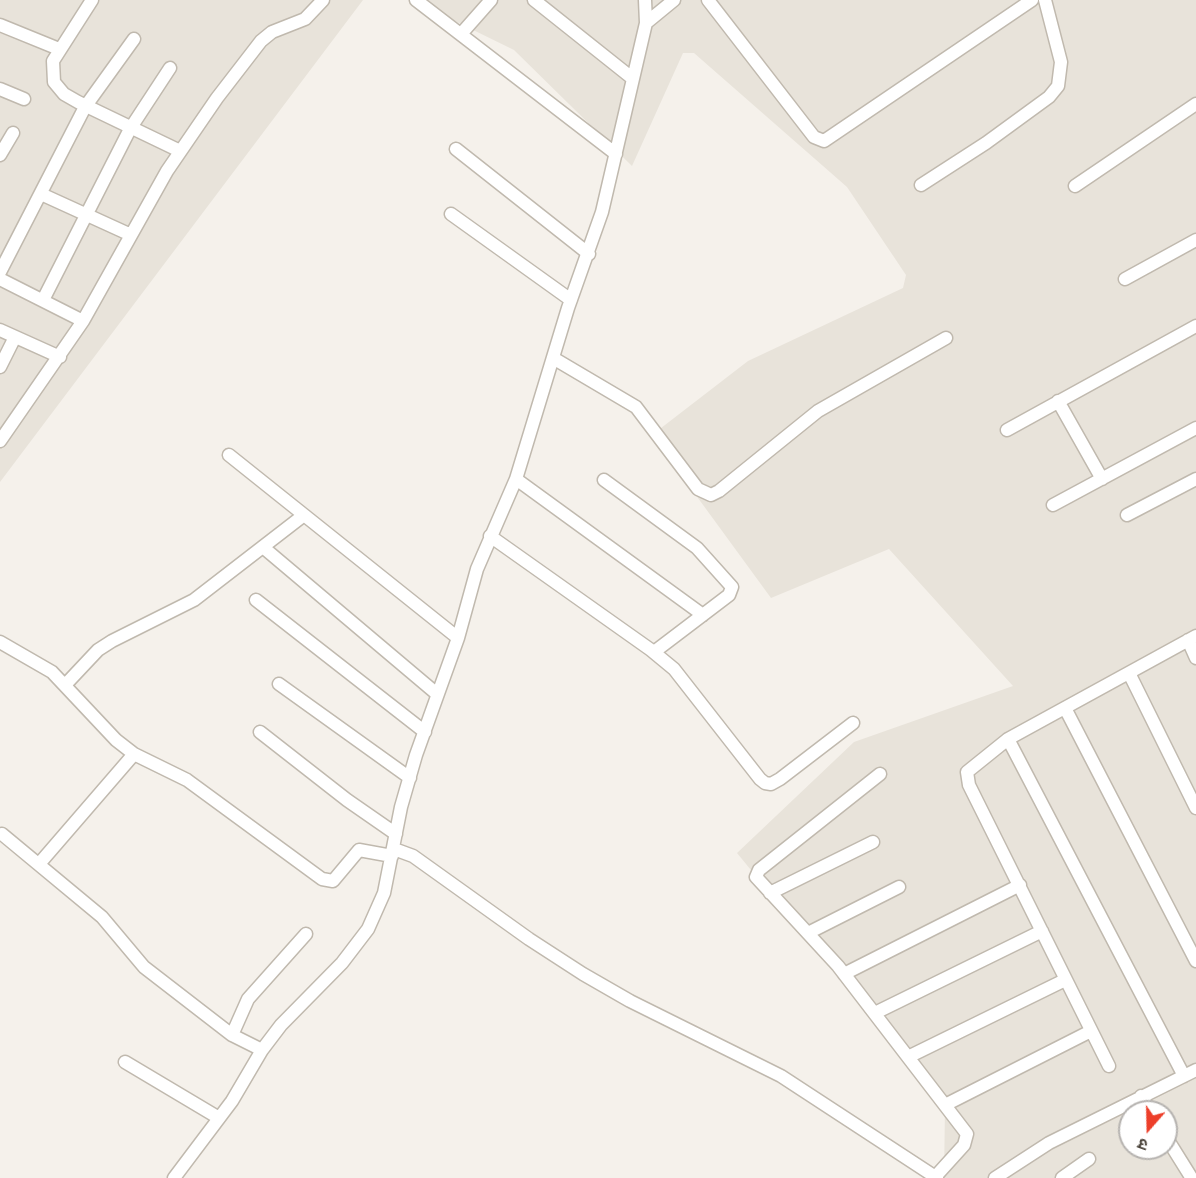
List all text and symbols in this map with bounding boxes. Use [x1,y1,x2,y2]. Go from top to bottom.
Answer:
north arrow [1118,1100,1178,1160]
text: उ [1135,1134,1150,1156]

